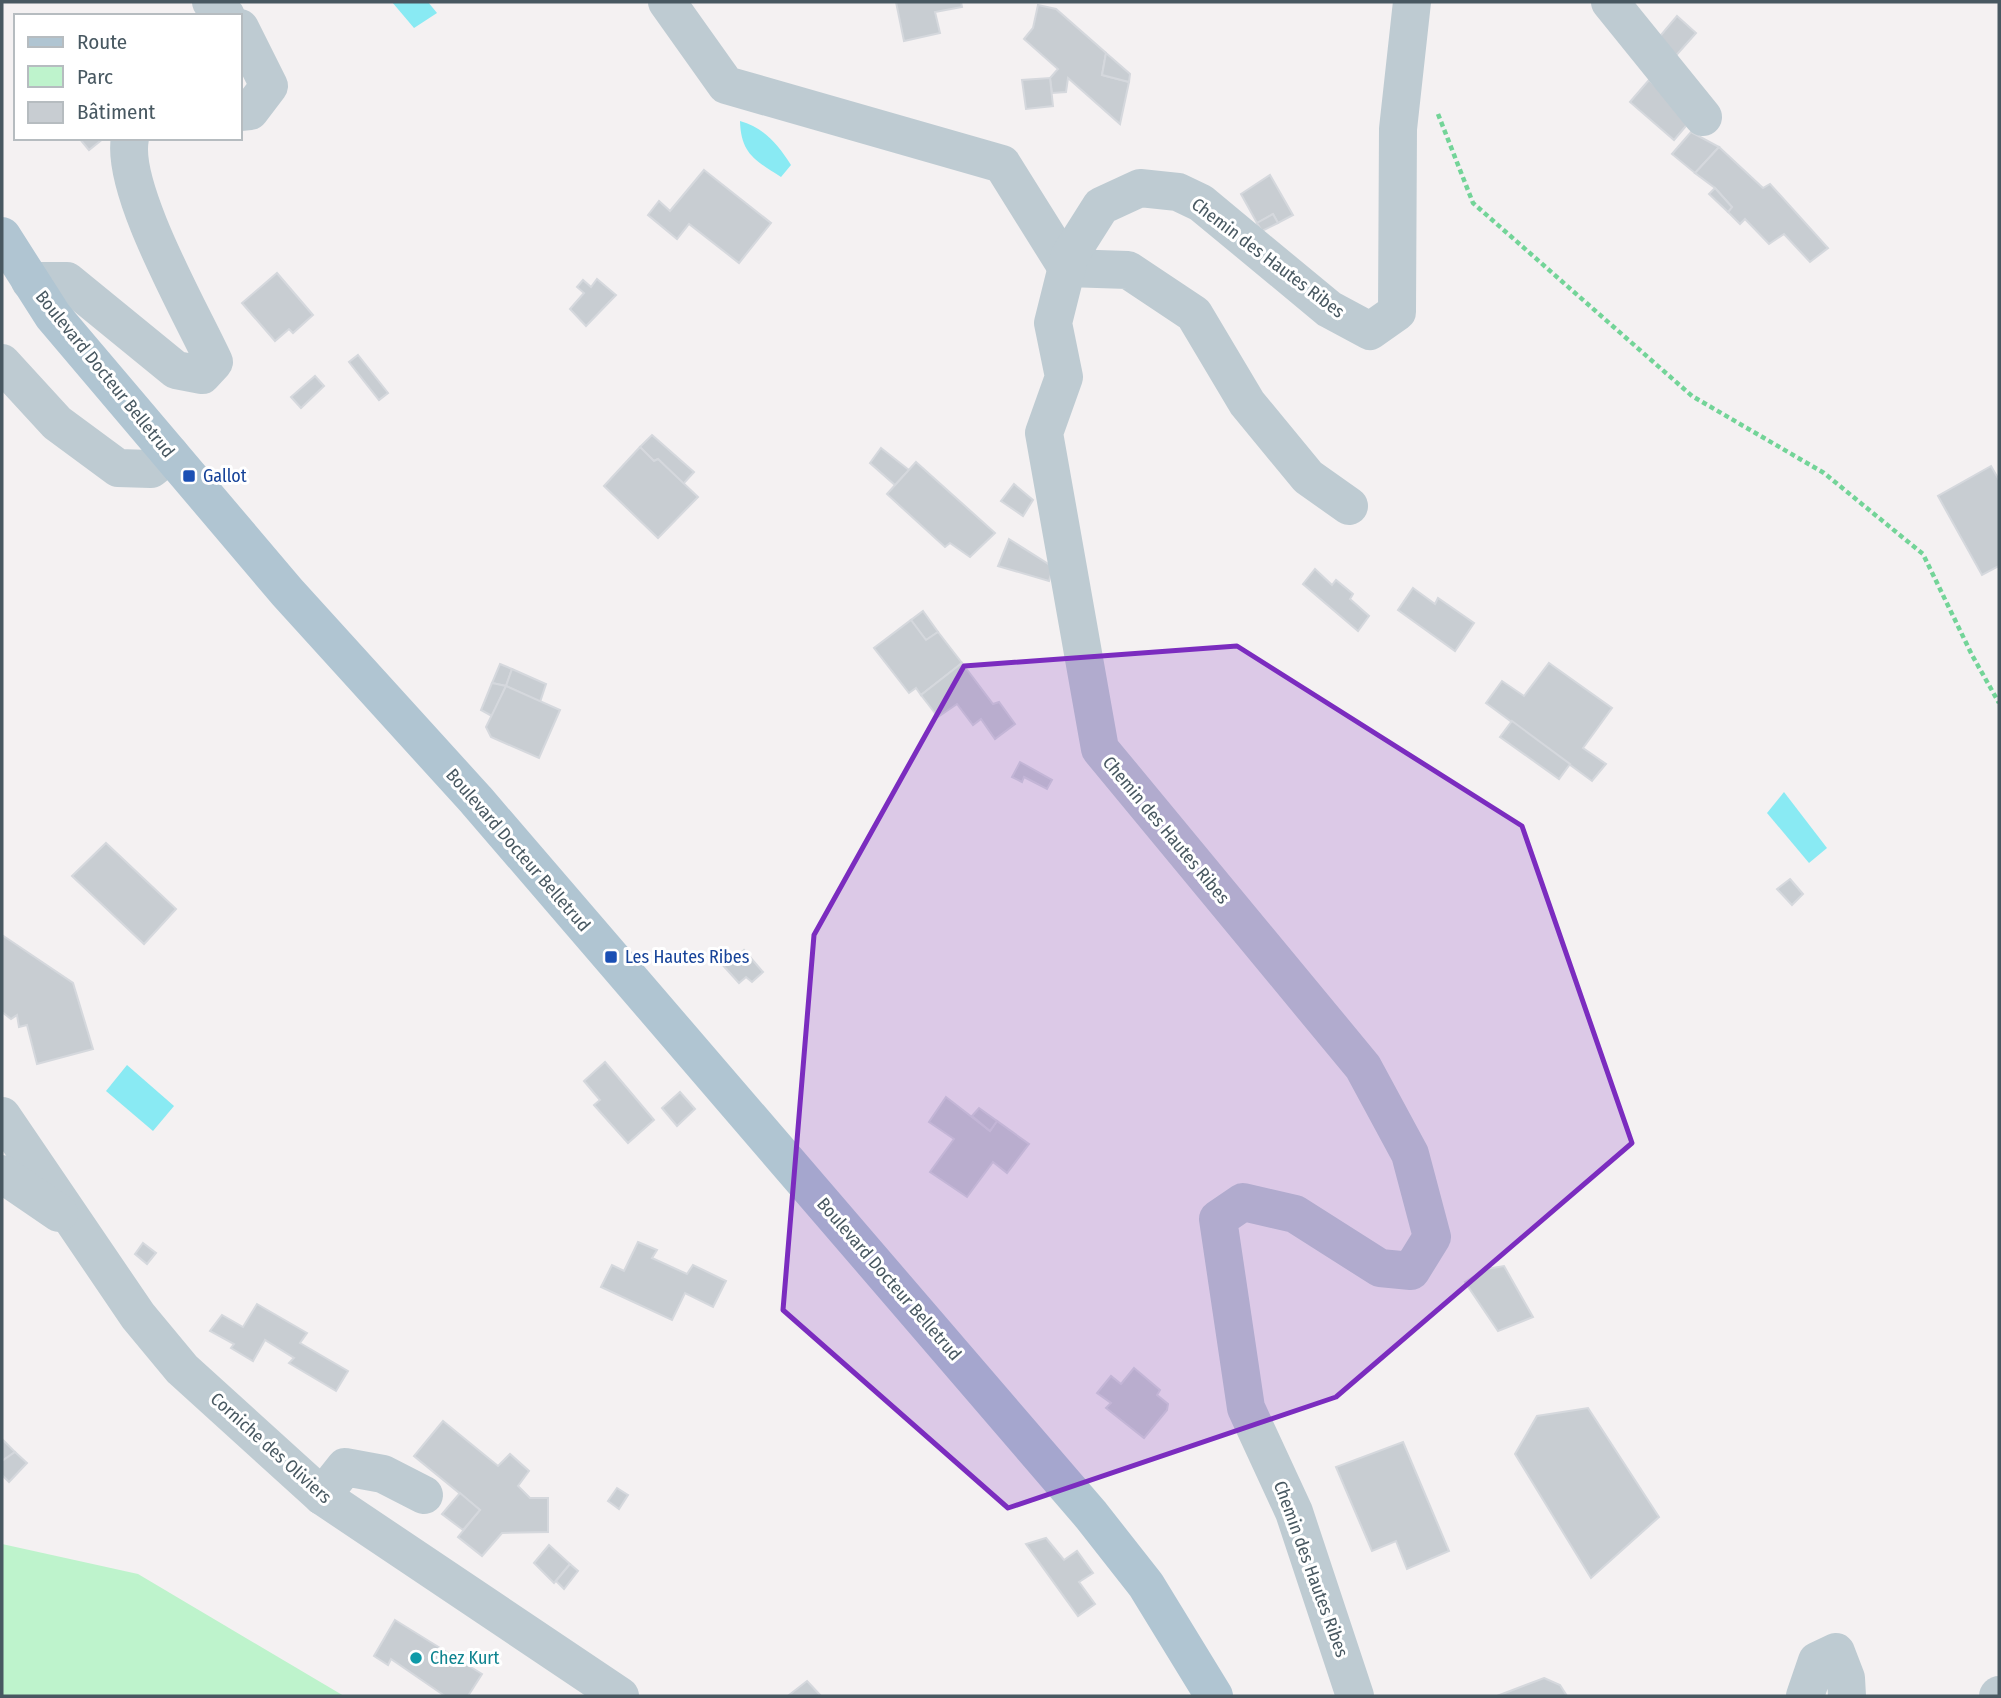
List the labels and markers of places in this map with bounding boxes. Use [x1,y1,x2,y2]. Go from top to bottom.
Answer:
place label: Gallot [203,465,247,487]
marker: Gallot [181,468,197,484]
place label: Les Hautes Ribes [625,946,750,968]
marker: Les Hautes Ribes [603,949,619,965]
place label: Chez Kurt [430,1647,500,1669]
marker: Chez Kurt [408,1650,424,1666]

